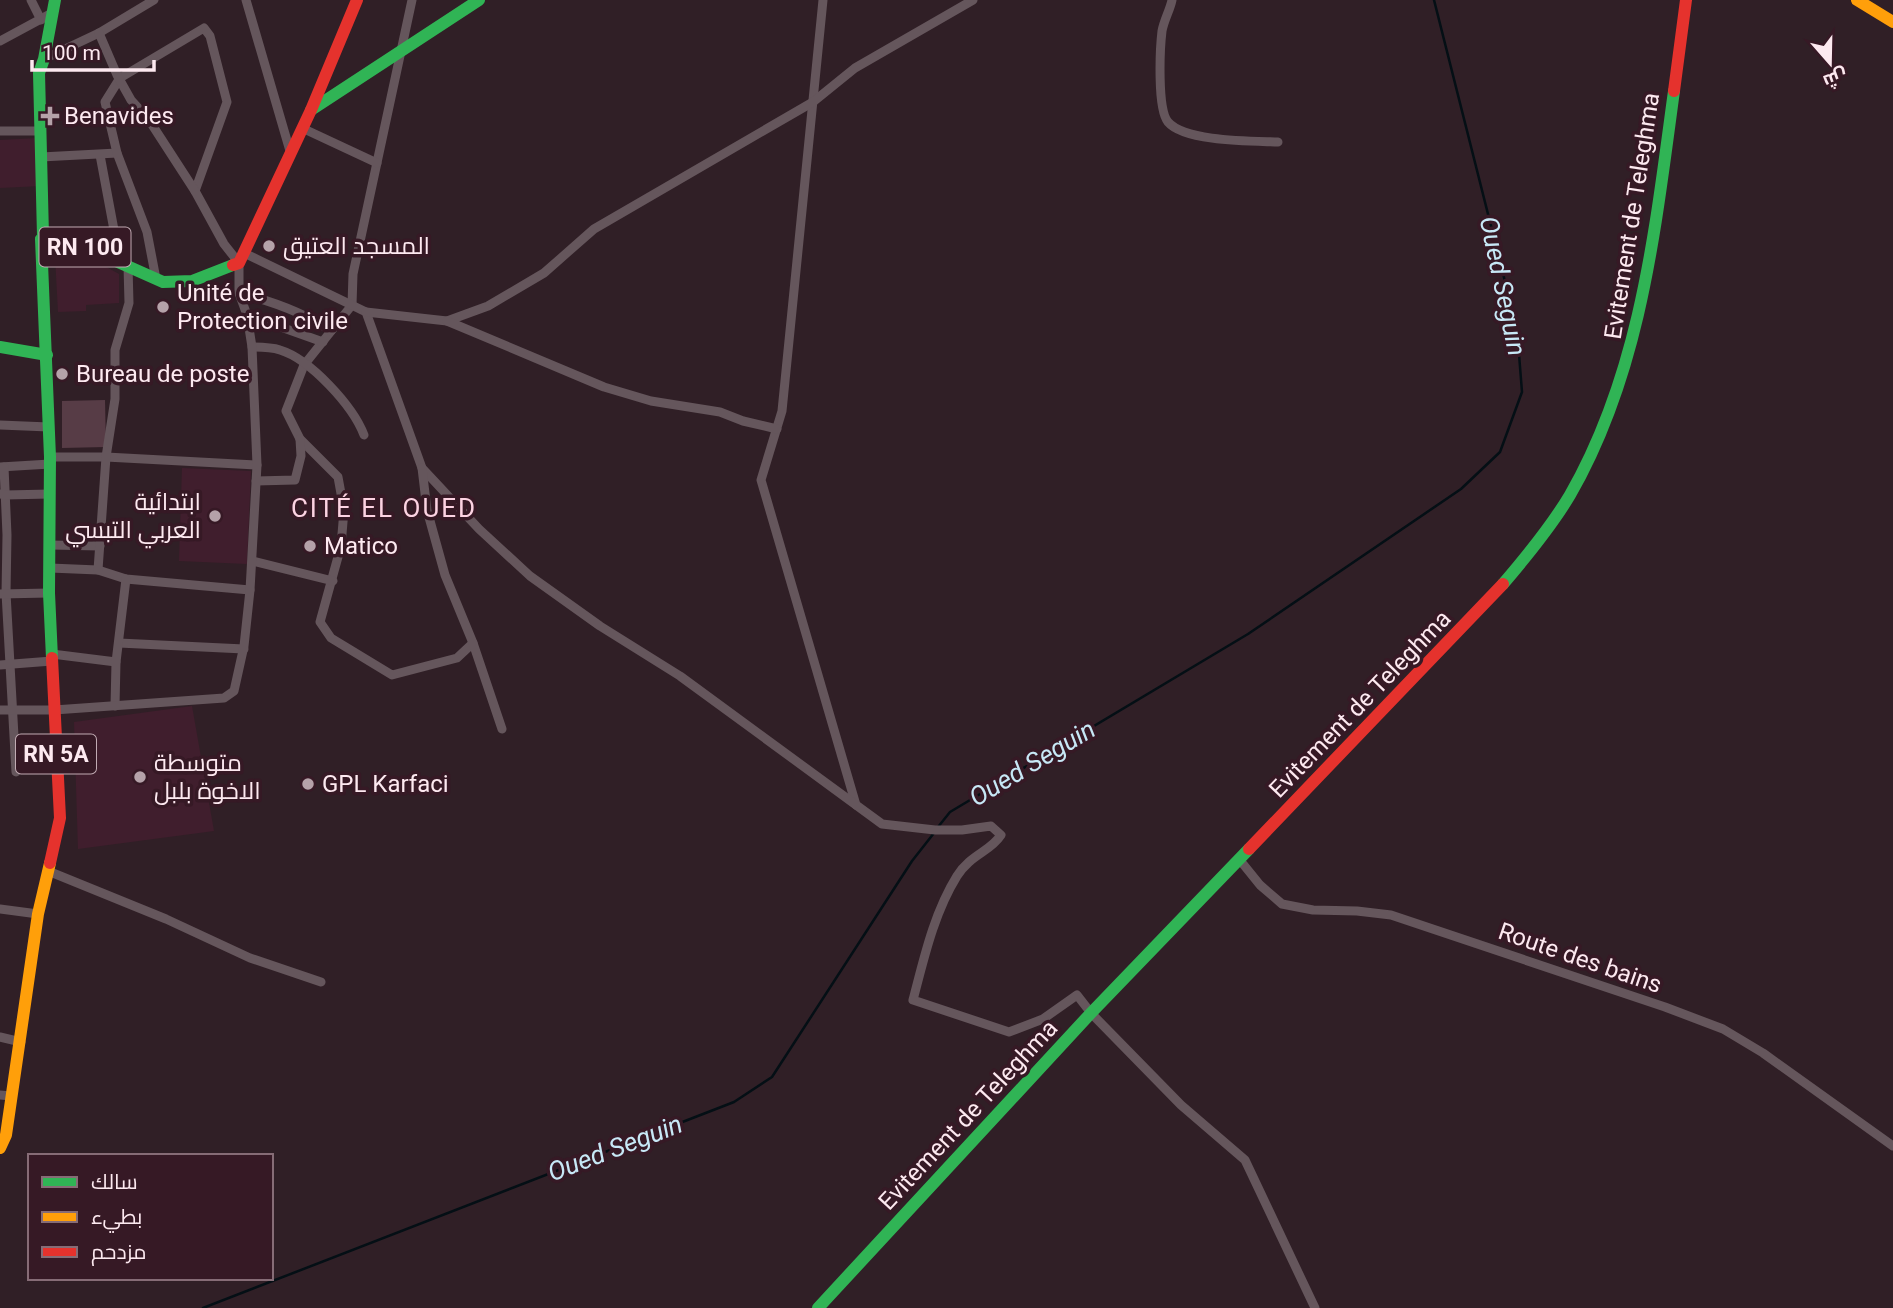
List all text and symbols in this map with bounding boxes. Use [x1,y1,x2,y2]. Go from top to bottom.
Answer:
scale bar [32,28,154,72]
north arrow [1795,28,1865,98]
text: 100 m [42,41,101,65]
text: ش [1820,64,1851,93]
street label: Evitement de Teleghma [1599,91,1665,341]
place label: Benavides [64,102,174,130]
marker: Benavides [42,108,58,124]
water label: Oued Seguin [1474,214,1532,358]
road number: RN 100 [40,228,130,266]
place label: المسجد العتيق [283,232,430,261]
marker: المسجد العتيق [261,238,277,254]
place label: Unité de Protection civile [177,279,348,335]
marker: Unité de Protection civile [155,299,171,315]
place label: Bureau de poste [76,360,249,388]
marker: Bureau de poste [54,366,70,382]
place label: ابتدائية العربي التبسي [65,488,201,549]
district label: CITÉ EL OUED [291,493,477,523]
marker: ابتدائية العربي التبسي [207,508,223,524]
place label: Matico [324,532,398,560]
marker: Matico [302,538,318,554]
street label: Evitement de Teleghma [1263,605,1457,803]
water label: Oued Seguin [964,714,1100,812]
road number: RN 5A [16,734,96,774]
place label: متوسطة الاخوة بلبل [154,749,261,805]
marker: متوسطة الاخوة بلبل [132,769,148,785]
place label: GPL Karfaci [322,770,449,798]
marker: GPL Karfaci [300,776,316,792]
street label: Route des bains [1495,917,1665,999]
street label: Evitement de Teleghma [873,1014,1063,1216]
water label: Oued Seguin [543,1109,687,1187]
legend [28,1154,273,1280]
text: سالك [91,1170,138,1194]
text: بطيء [91,1205,142,1233]
text: مزدحم [91,1240,146,1266]

